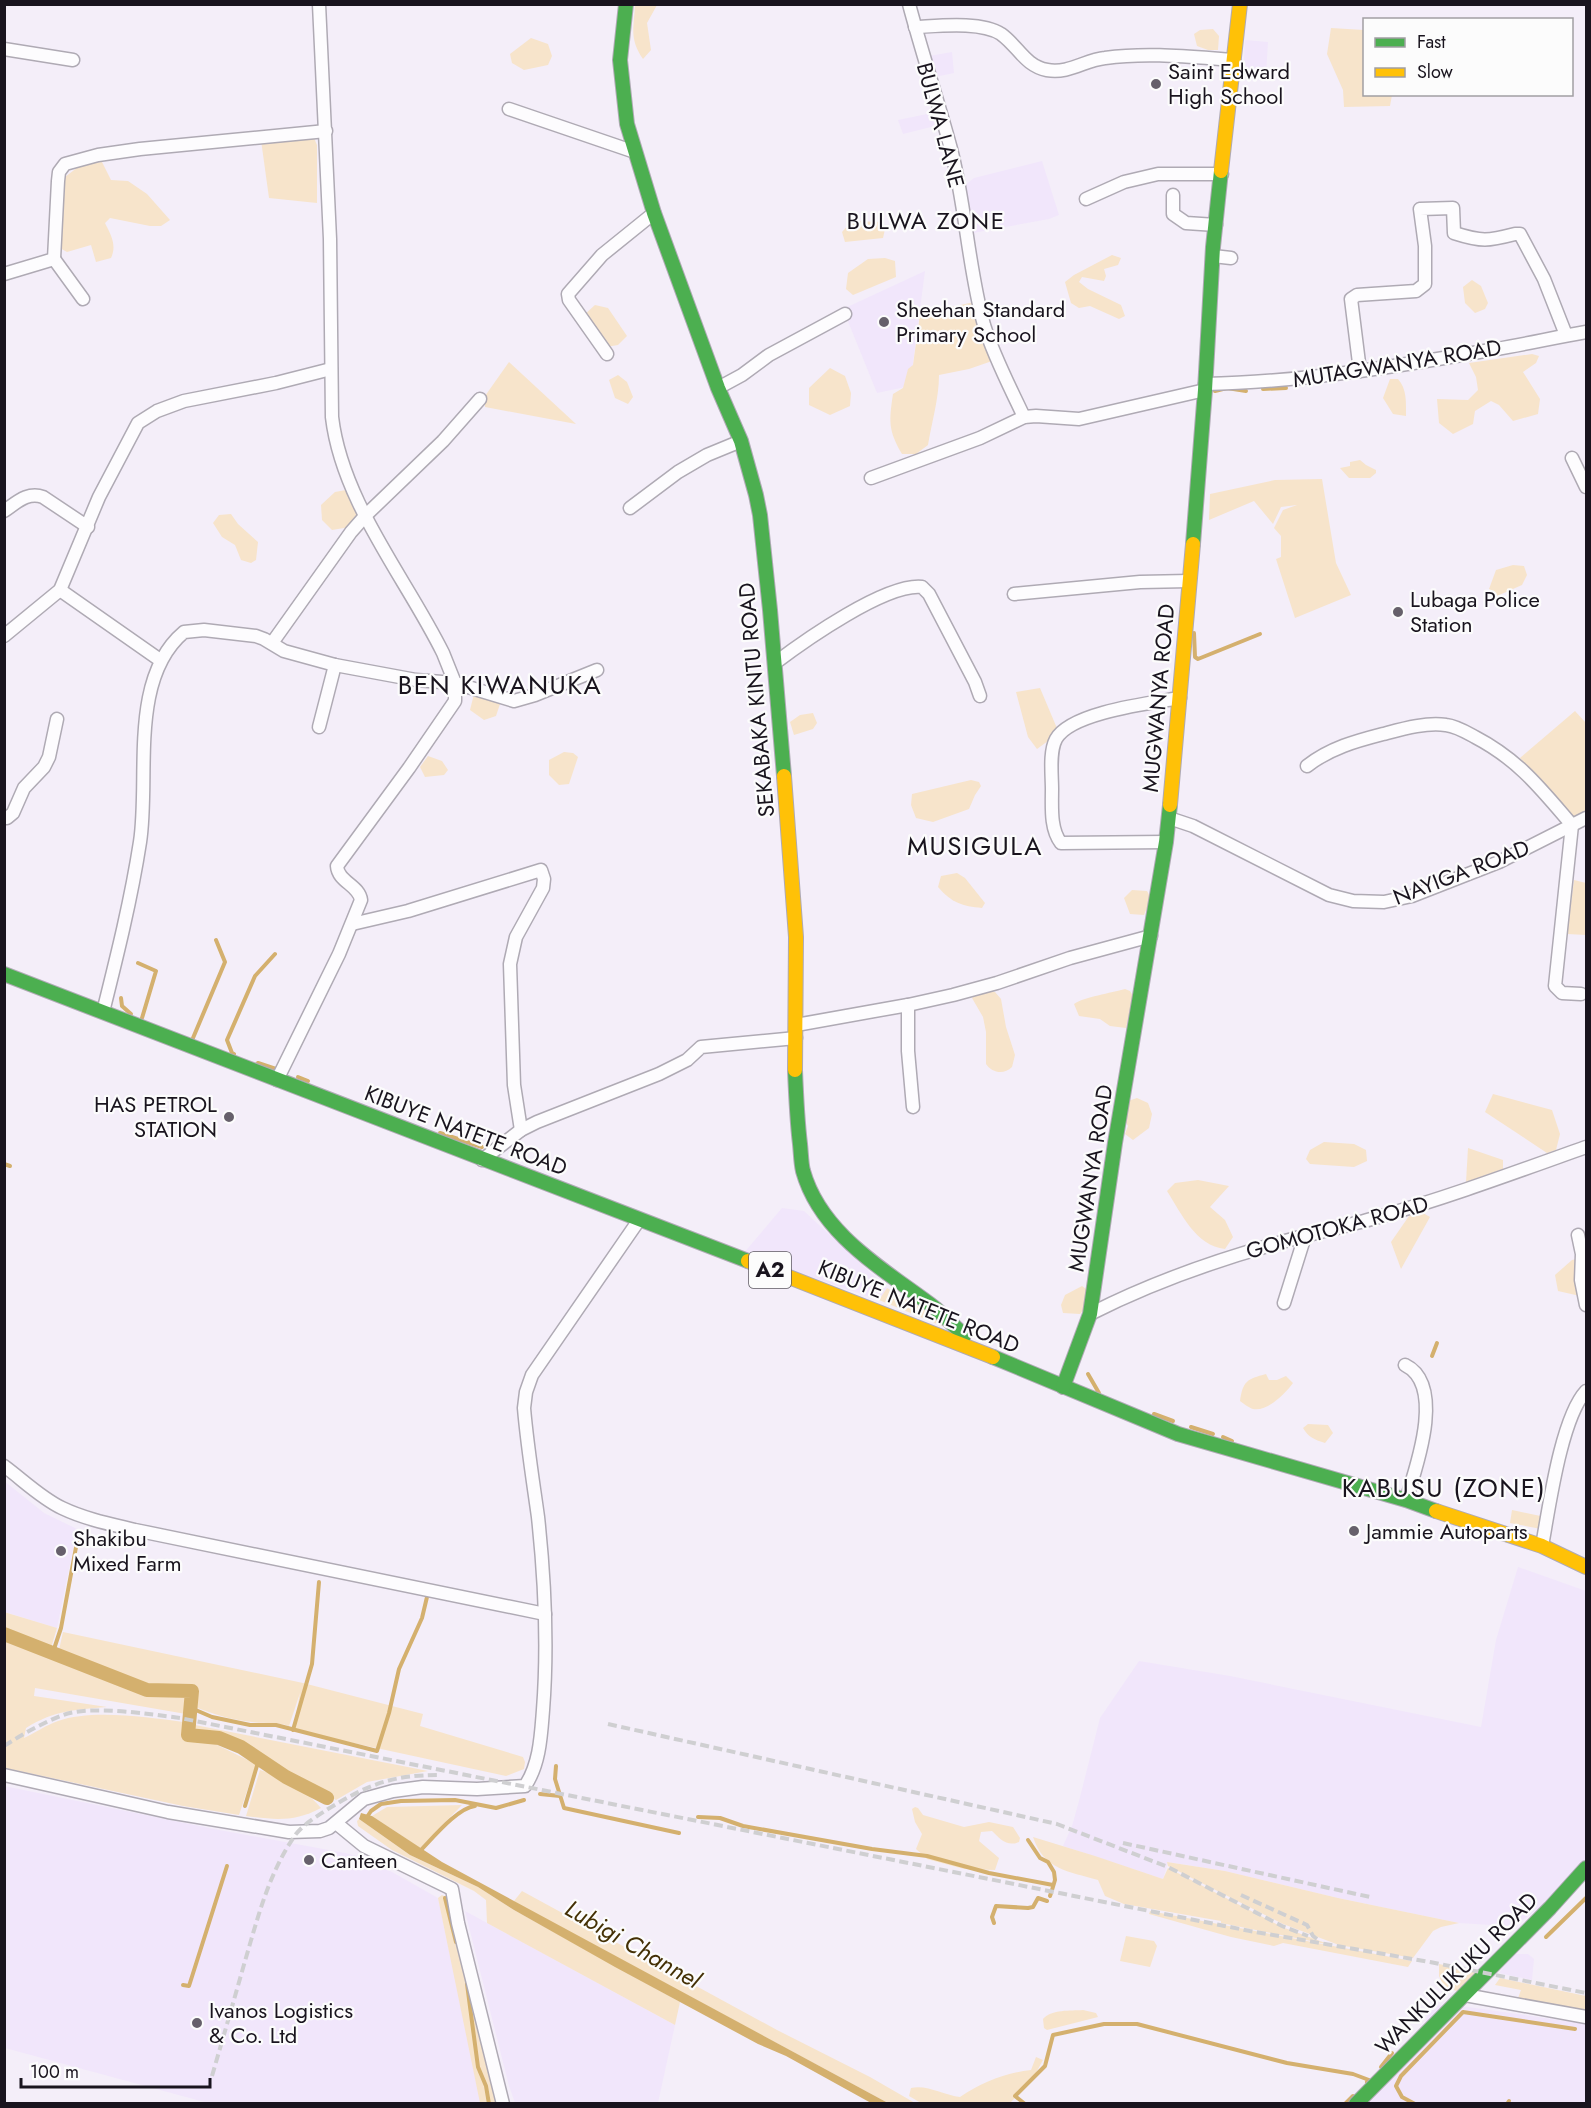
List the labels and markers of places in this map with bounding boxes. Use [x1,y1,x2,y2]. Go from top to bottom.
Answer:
place label: Saint Edward High School [1168,55,1290,112]
marker: Saint Edward High School [1149,77,1163,91]
place label: Sheehan Standard Primary School [896,293,1065,350]
marker: Sheehan Standard Primary School [877,315,891,329]
place label: Lubaga Police Station [1410,583,1540,640]
marker: Lubaga Police Station [1391,605,1405,619]
place label: HAS PETROL STATION [94,1088,217,1145]
marker: HAS PETROL STATION [222,1110,236,1124]
place label: Jammie Autoparts [1363,1515,1528,1547]
place label: Shakibu Mixed Farm [73,1522,182,1579]
marker: Jammie Autoparts [1347,1524,1361,1538]
marker: Shakibu Mixed Farm [54,1544,68,1558]
place label: Canteen [321,1844,398,1876]
marker: Canteen [302,1853,316,1867]
place label: Ivanos Logistics & Co. Ltd [209,1994,353,2051]
marker: Ivanos Logistics & Co. Ltd [190,2016,204,2030]

